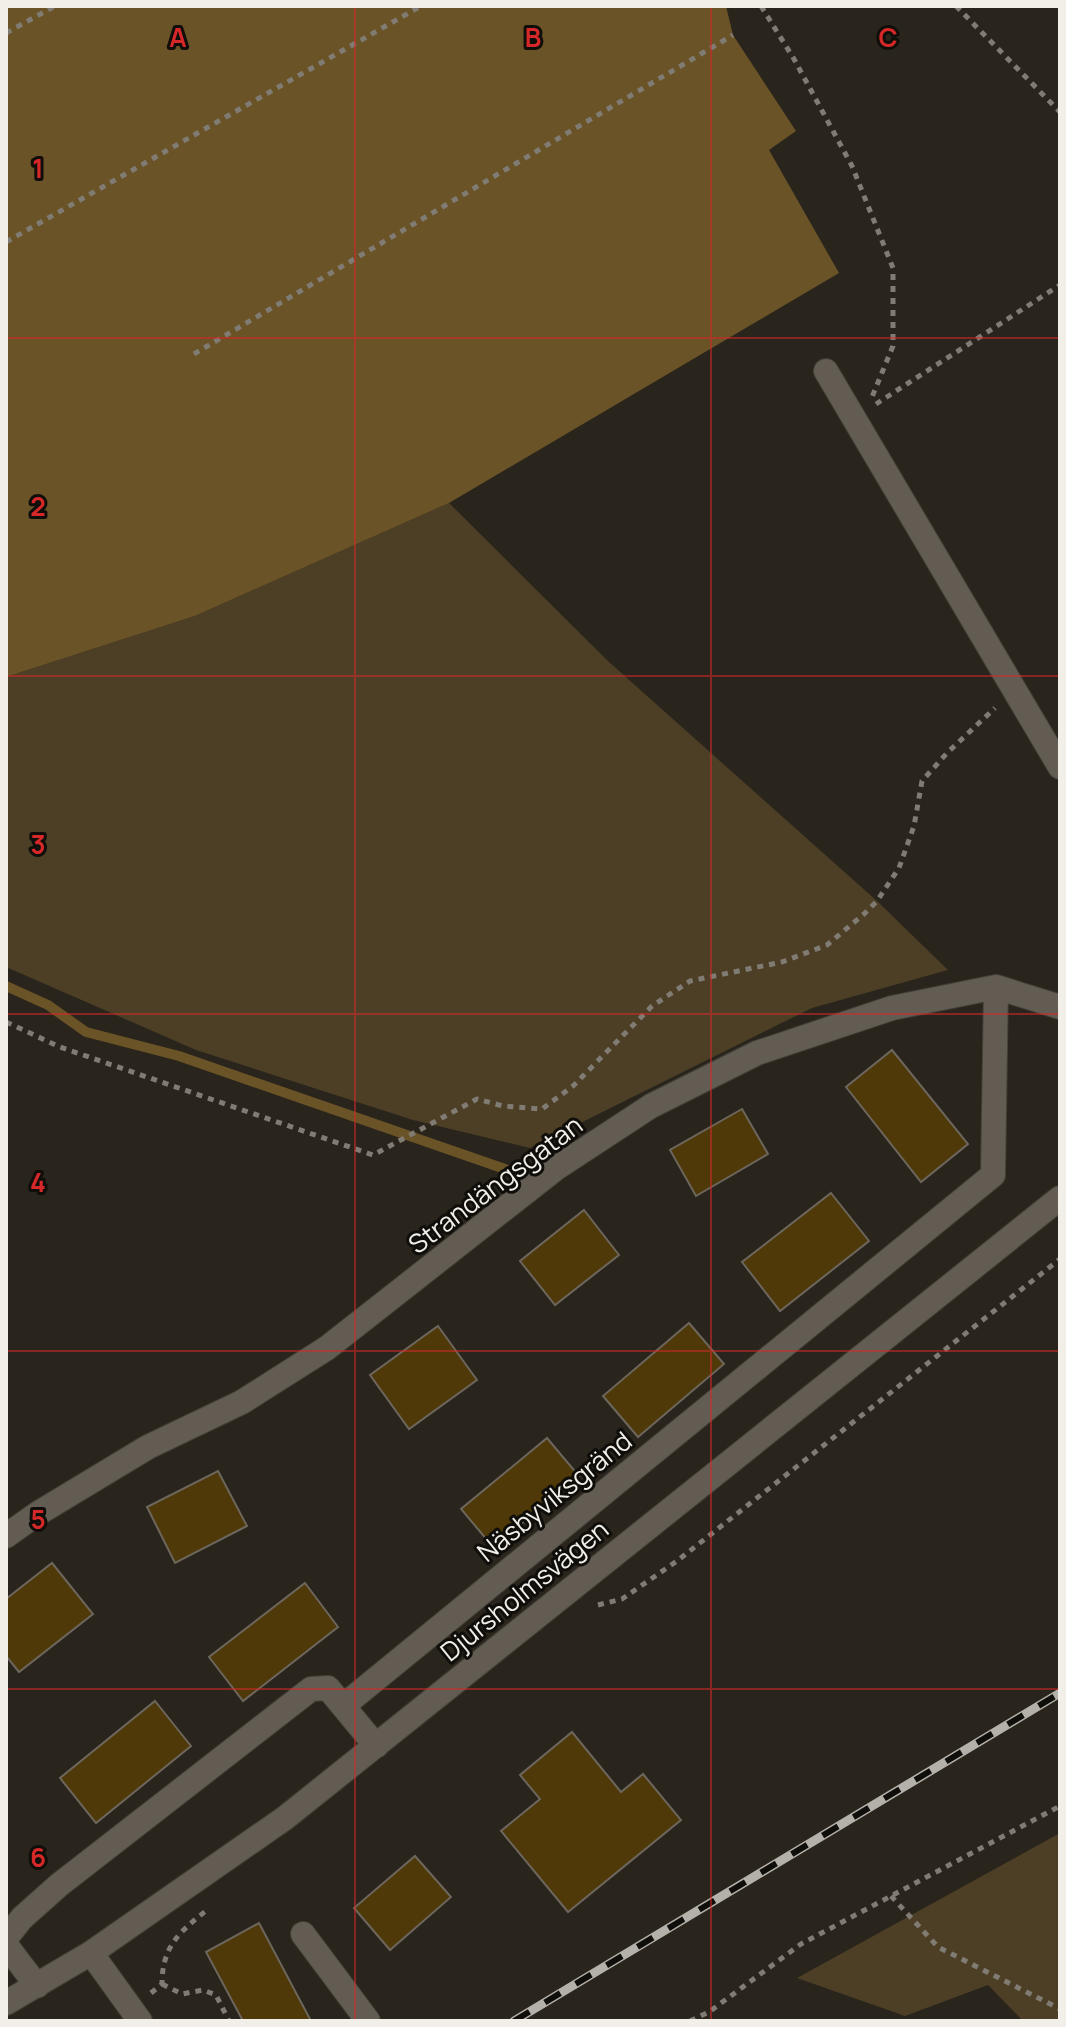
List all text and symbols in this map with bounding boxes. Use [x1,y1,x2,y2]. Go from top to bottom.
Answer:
text: A [169,19,187,55]
text: B [525,19,541,55]
text: C [878,19,898,55]
text: 1 [32,150,44,186]
text: 2 [30,488,46,524]
text: 3 [30,826,46,862]
street label: Strandängsgatan [400,1107,590,1261]
text: 4 [30,1164,46,1200]
street label: Näsbyviksgränd [469,1422,639,1570]
text: 5 [30,1501,46,1537]
street label: Djursholmsvägen [432,1511,616,1669]
text: 6 [30,1839,46,1875]

